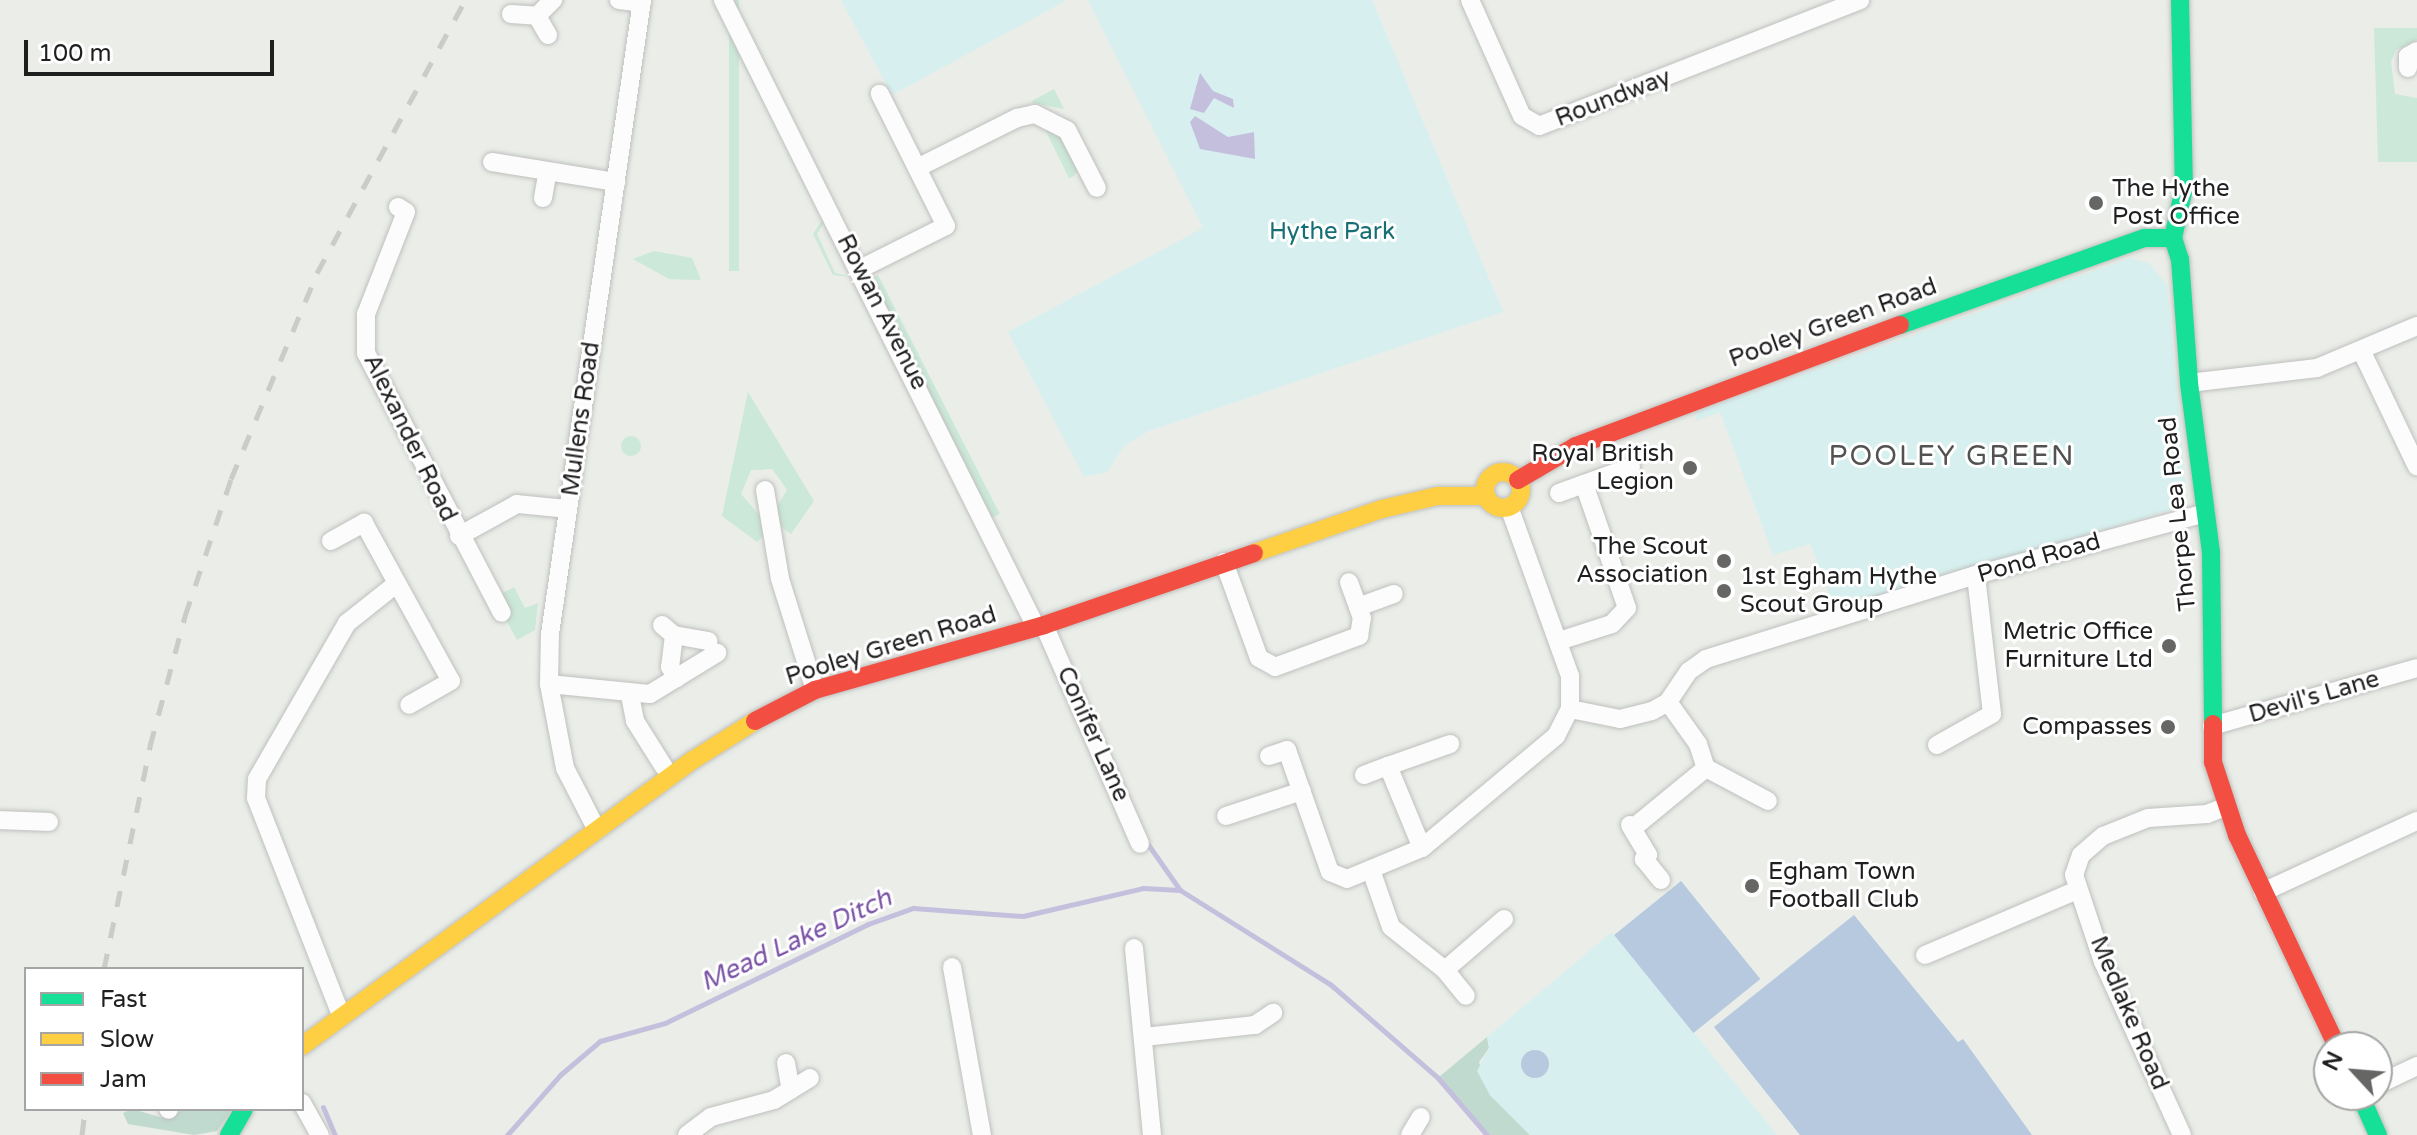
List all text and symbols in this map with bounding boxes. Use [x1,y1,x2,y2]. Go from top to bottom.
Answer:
scale bar [28,24,278,74]
text: 100 m [38,39,112,68]
street label: Roundway [1551,63,1675,133]
place label: The Hythe Post Office [2112,175,2240,231]
marker: The Hythe Post Office [2087,194,2105,212]
park label: Hythe Park [1269,218,1395,246]
street label: Rowan Avenue [830,229,934,395]
street label: Pooley Green Road [1725,272,1941,374]
street label: Mullens Road [556,340,606,498]
street label: Alexander Road [357,350,463,526]
street label: Thorpe Lea Road [2153,415,2203,613]
district label: POOLEY GREEN [1829,439,2075,473]
place label: Royal British Legion [1531,440,1674,496]
marker: Royal British Legion [1681,459,1699,477]
street label: Pond Road [1974,527,2104,589]
place label: The Scout Association [1576,533,1708,589]
marker: The Scout Association [1715,552,1733,570]
place label: 1st Egham Hythe Scout Group [1740,563,1937,619]
marker: 1st Egham Hythe Scout Group [1715,582,1733,600]
street label: Pooley Green Road [782,600,1000,692]
place label: Metric Office Furniture Ltd [2003,618,2153,674]
marker: Metric Office Furniture Ltd [2160,637,2178,655]
street label: Conifer Lane [1050,662,1136,806]
street label: Devil's Lane [2245,665,2383,729]
place label: Compasses [2022,713,2152,741]
marker: Compasses [2159,718,2177,736]
place label: Egham Town Football Club [1768,858,1919,914]
marker: Egham Town Football Club [1743,877,1761,895]
water label: Mead Lake Ditch [695,882,897,998]
street label: Medlake Road [2084,932,2174,1094]
legend [24,967,304,1111]
text: Fast [100,985,147,1014]
text: Slow [100,1025,154,1054]
north arrow [2313,1031,2393,1111]
text: N [2318,1048,2349,1075]
text: Jam [100,1065,147,1094]

